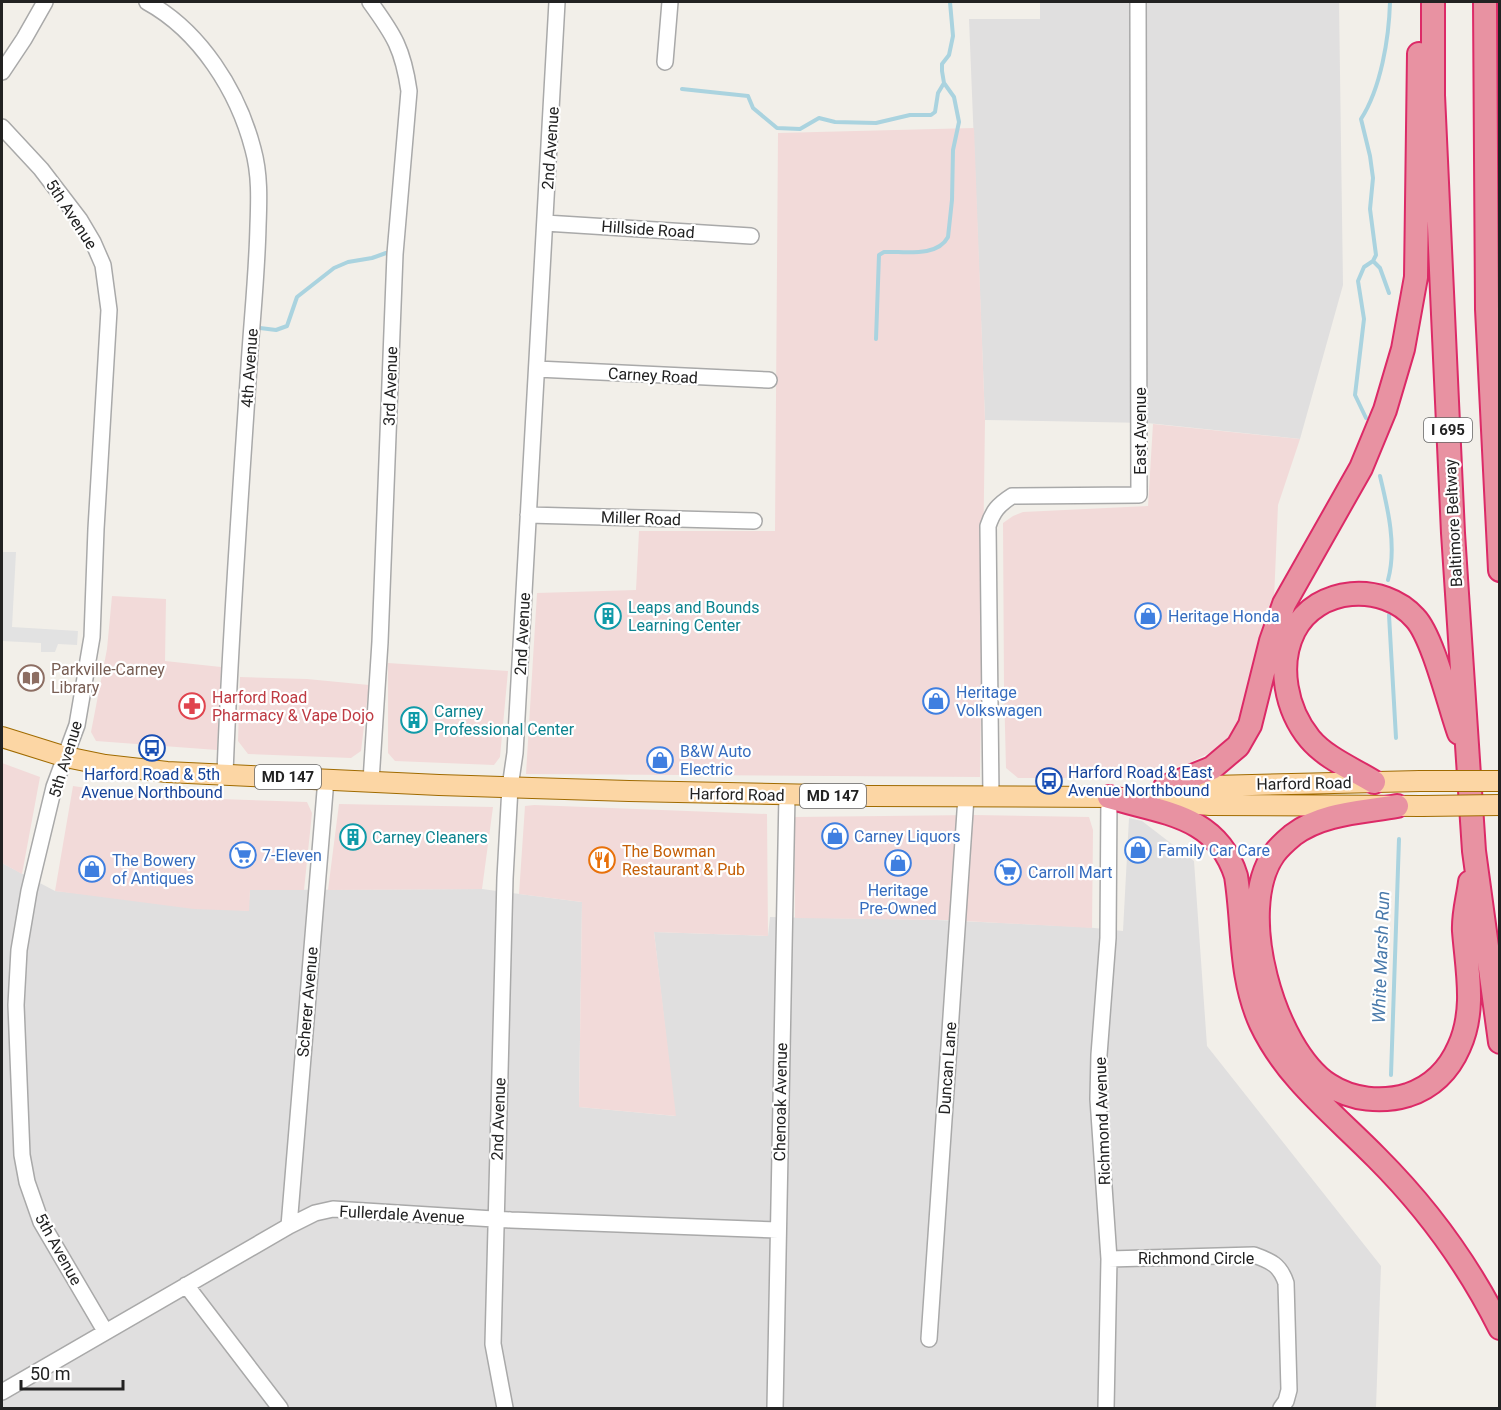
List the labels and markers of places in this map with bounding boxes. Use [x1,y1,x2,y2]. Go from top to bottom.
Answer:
place label: Leaps and Bounds Learning Center [628,598,760,635]
building icon: Leaps and Bounds Learning Center [593,601,623,631]
shop icon: Heritage Honda [1133,601,1163,631]
place label: Heritage Honda [1168,607,1280,626]
place label: Parkville-Carney Library [51,660,165,697]
library icon: Parkville-Carney Library [16,663,46,693]
place label: Heritage Volkswagen [956,683,1042,720]
shop icon: Heritage Volkswagen [921,686,951,716]
place label: Harford Road Pharmacy & Vape Dojo [212,688,374,725]
pharmacy icon: Harford Road Pharmacy & Vape Dojo [177,691,207,721]
place label: Carney Professional Center [434,702,575,739]
building icon: Carney Professional Center [399,705,429,735]
bus stop icon: Harford Road & 5th Avenue Northbound [137,733,167,763]
place label: B&W Auto Electric [680,742,751,779]
shop icon: B&W Auto Electric [645,745,675,775]
place label: Harford Road & East Avenue Northbound [1068,763,1213,800]
place label: Harford Road & 5th Avenue Northbound [81,765,223,802]
bus stop icon: Harford Road & East Avenue Northbound [1034,766,1064,796]
shop icon: Carney Liquors [820,821,850,851]
building icon: Carney Cleaners [338,822,368,852]
place label: Carney Liquors [854,827,961,846]
place label: Carney Cleaners [372,828,488,847]
shop icon: Family Car Care [1123,835,1153,865]
supermarket icon: 7-Eleven [228,840,258,870]
place label: Family Car Care [1158,841,1270,860]
place label: The Bowman Restaurant & Pub [622,842,745,879]
restaurant icon: The Bowman Restaurant & Pub [587,845,617,875]
place label: 7-Eleven [262,846,322,865]
shop icon: Heritage Pre-Owned [883,848,913,878]
place label: The Bowery of Antiques [112,851,196,888]
shop icon: The Bowery of Antiques [77,854,107,884]
supermarket icon: Carroll Mart [993,857,1023,887]
place label: Carroll Mart [1028,863,1112,882]
place label: Heritage Pre-Owned [859,881,937,918]

